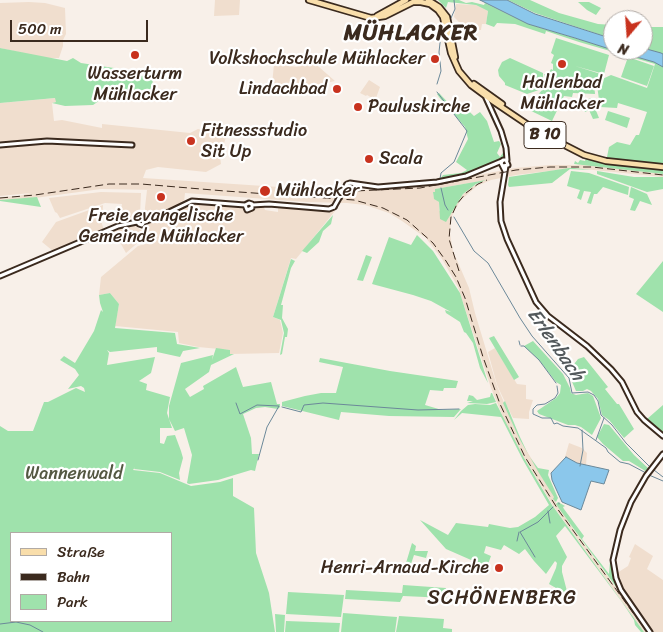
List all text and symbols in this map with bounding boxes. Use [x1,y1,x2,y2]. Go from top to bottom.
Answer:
scale bar [12,10,150,42]
north arrow [603,10,653,60]
text: 500 m [18,16,62,42]
district label: MÜHLACKER [343,21,479,47]
text: N [615,35,632,62]
place label: Volkshochschule Mühlacker [209,48,425,70]
marker: Wasserturm Mühlacker [129,49,141,61]
marker: Volkshochschule Mühlacker [429,53,441,65]
marker: Hallenbad Mühlacker [556,58,568,70]
place label: Wasserturm Mühlacker [88,63,182,106]
place label: Hallenbad Mühlacker [520,72,604,115]
place label: Lindachbad [239,78,327,100]
marker: Lindachbad [331,83,343,95]
place label: Pauluskirche [368,96,470,118]
marker: Pauluskirche [352,101,364,113]
place label: Fitnessstudio Sit Up [201,120,307,162]
road number: B 10 [524,122,566,148]
marker: Fitnessstudio Sit Up [185,135,197,147]
place label: Scala [379,148,422,170]
marker: Scala [363,153,375,165]
place label: Mühlacker [276,180,359,202]
marker: Mühlacker [258,184,272,198]
marker: Freie evangelische Gemeinde Mühlacker [155,191,167,203]
place label: Freie evangelische Gemeinde Mühlacker [79,205,243,248]
water label: Erlenbach [522,304,588,386]
park label: Wannenwald [25,463,123,485]
legend [10,532,172,622]
text: Straße [57,539,105,565]
place label: Henri-Arnaud-Kirche [321,557,489,579]
marker: Henri-Arnaud-Kirche [493,562,505,574]
text: Bahn [57,564,90,590]
district label: SCHÖNENBERG [425,587,579,611]
text: Park [57,589,88,615]

